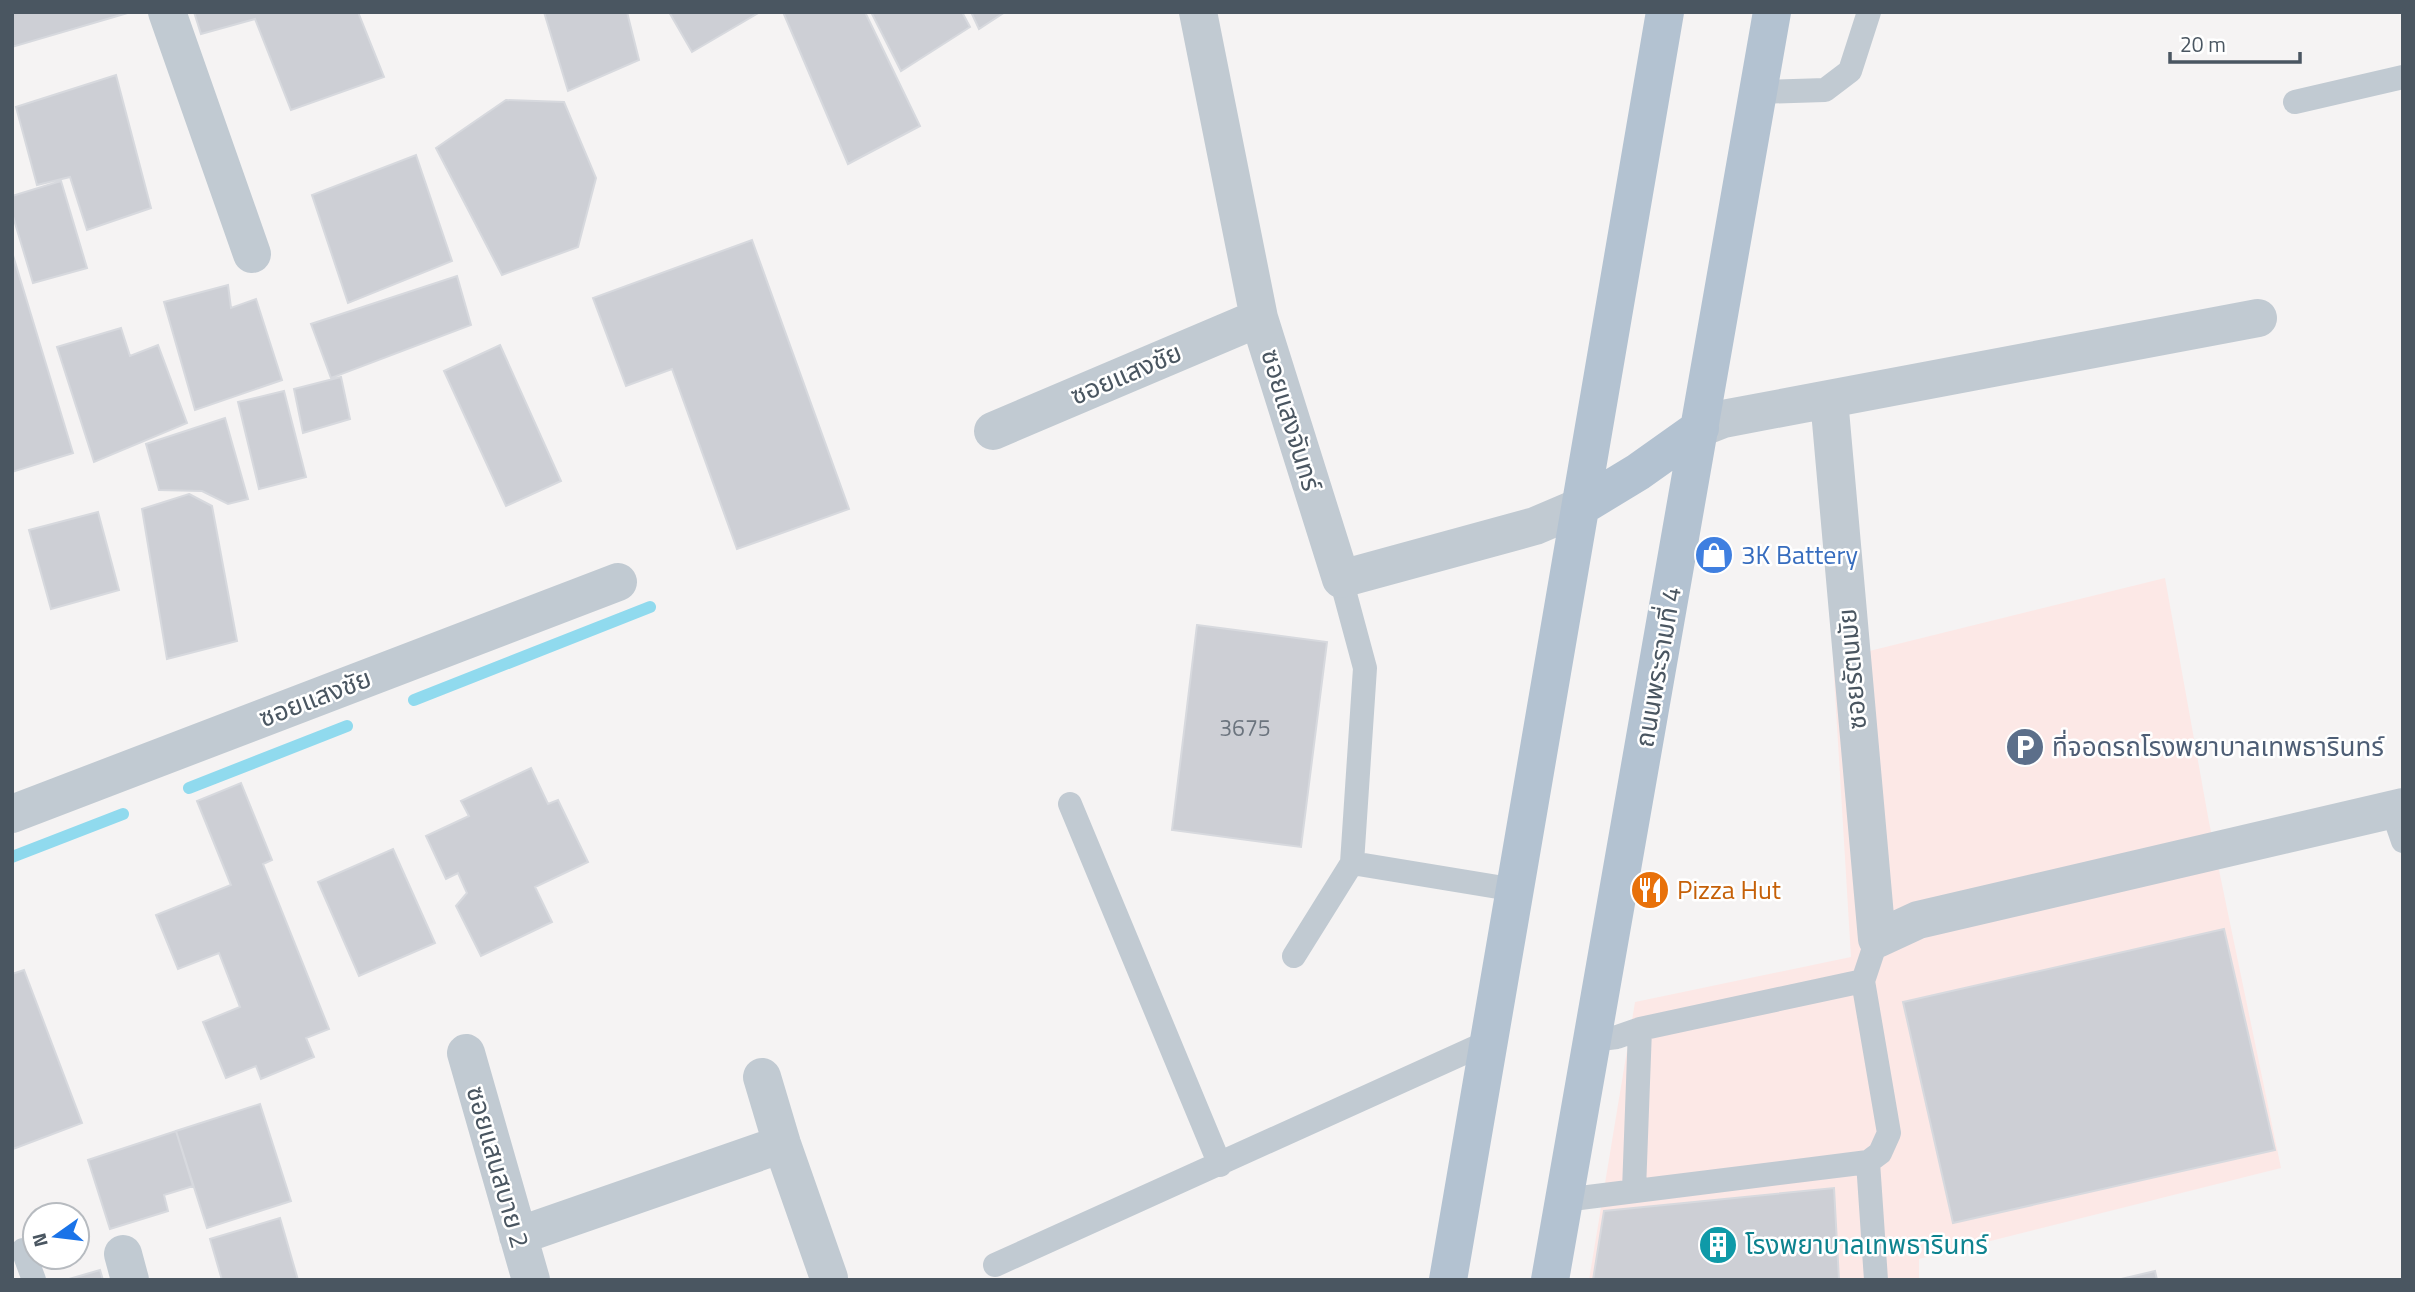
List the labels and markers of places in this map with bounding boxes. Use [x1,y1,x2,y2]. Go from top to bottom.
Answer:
shop icon: 3K Battery [1693,534,1735,576]
place label: 3K Battery [1741,535,1858,574]
parking icon: ที่จอดรถโรงพยาบาลเทพธารินทร์ [2004,726,2046,768]
place label: ที่จอดรถโรงพยาบาลเทพธารินทร์ [2052,727,2385,766]
restaurant icon: Pizza Hut [1629,869,1671,911]
place label: Pizza Hut [1677,870,1781,909]
building icon: โรงพยาบาลเทพธารินทร์ [1697,1224,1739,1266]
place label: โรงพยาบาลเทพธารินทร์ [1745,1225,1989,1264]

